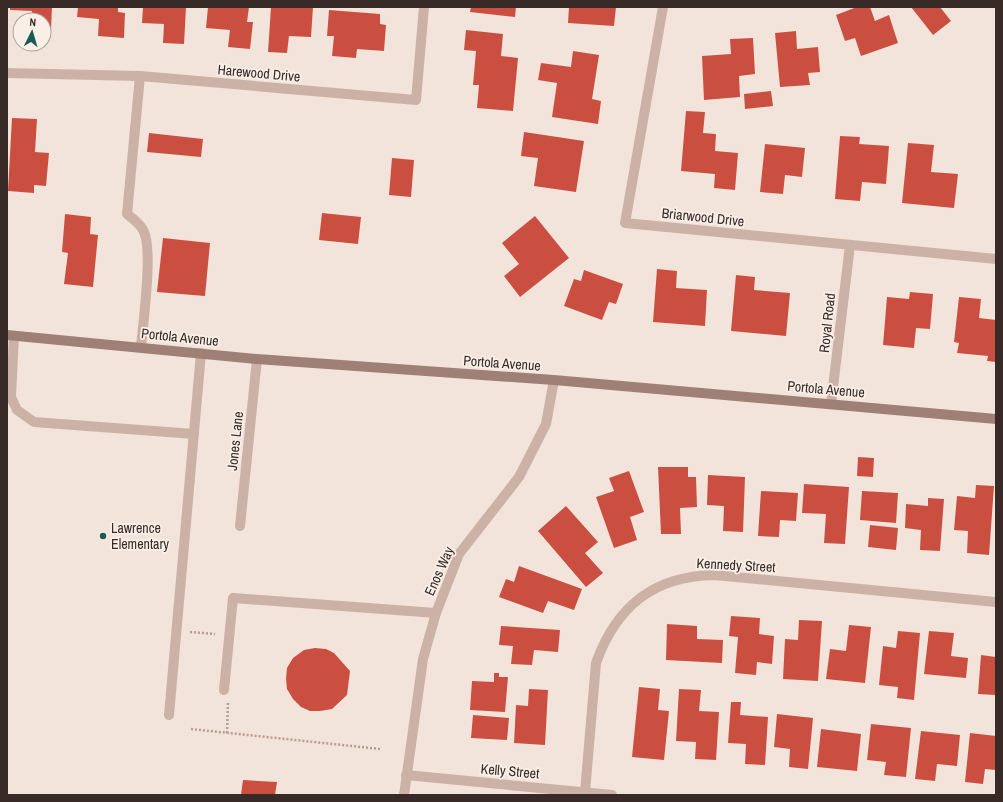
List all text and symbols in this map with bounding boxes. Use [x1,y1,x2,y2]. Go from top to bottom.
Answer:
north arrow [12,12,52,52]
text: N [29,15,37,29]
street label: Harewood Drive [217,60,301,86]
street label: Briarwood Drive [661,204,745,230]
street label: Royal Road [815,292,839,354]
street label: Portola Avenue [140,324,220,350]
street label: Portola Avenue [463,351,541,375]
street label: Portola Avenue [787,377,865,401]
street label: Jones Lane [223,411,247,471]
place label: Lawrence Elementary [111,519,169,553]
marker: Lawrence Elementary [98,531,108,541]
street label: Enos Way [420,543,458,598]
street label: Kennedy Street [696,554,776,576]
street label: Kelly Street [480,759,540,783]

